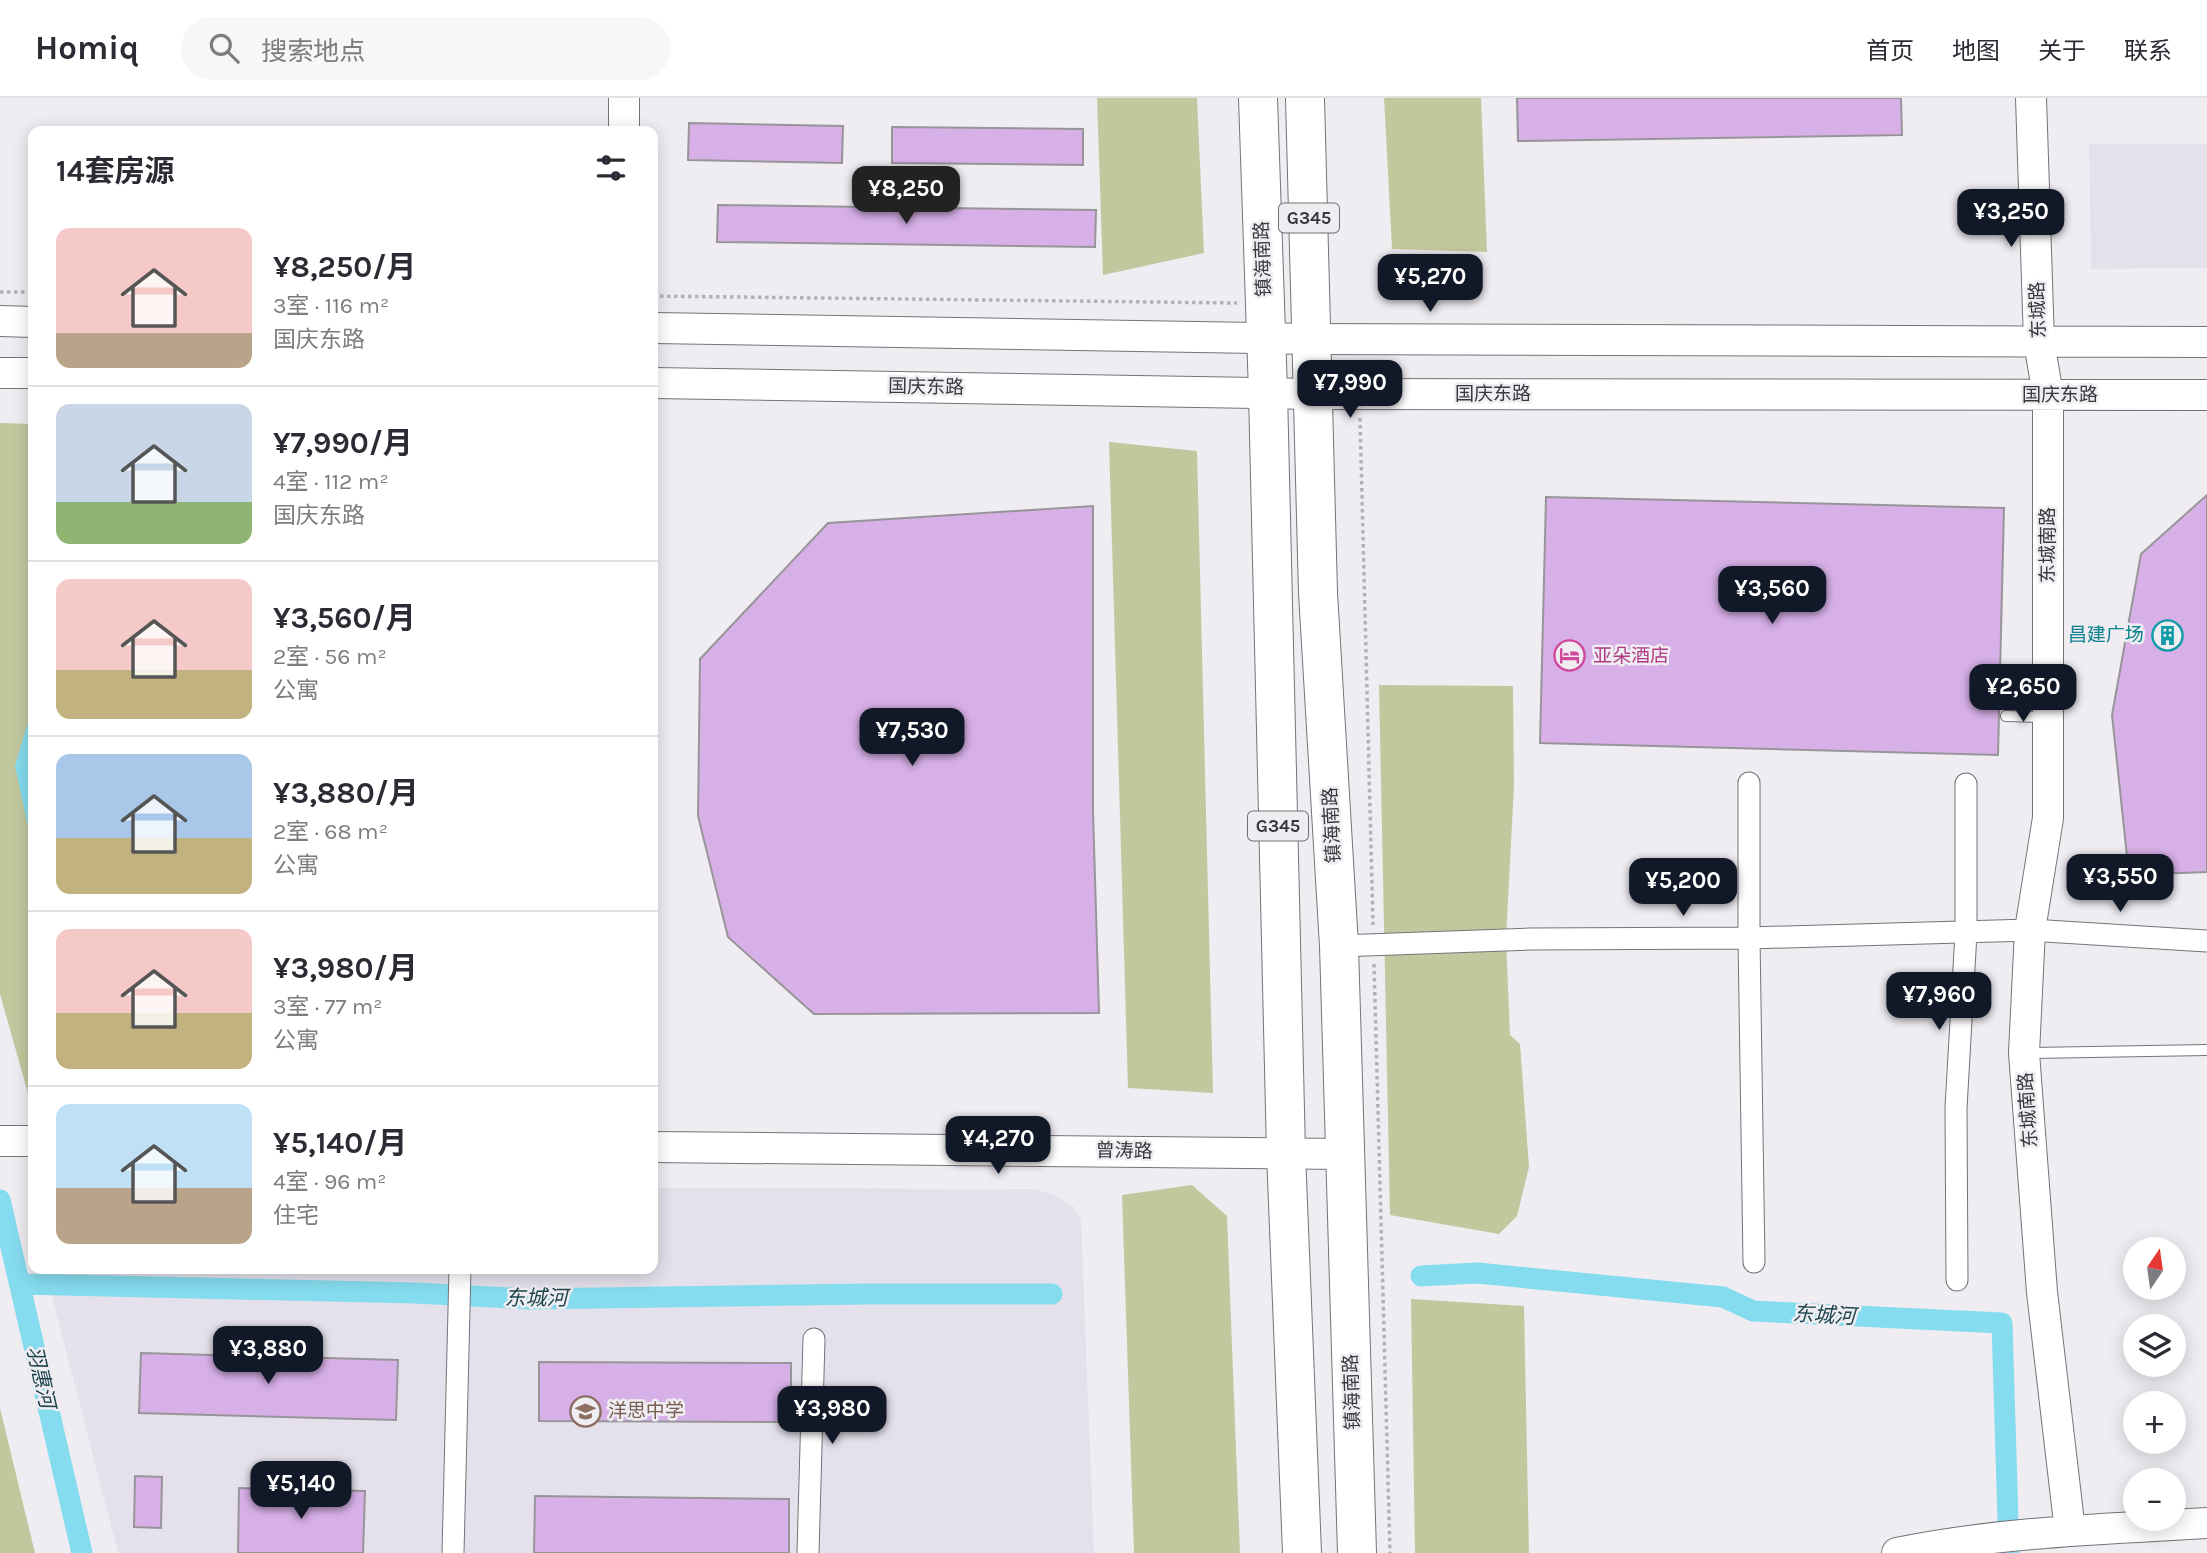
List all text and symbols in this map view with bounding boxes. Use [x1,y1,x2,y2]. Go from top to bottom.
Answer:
search box [181,17,671,80]
text: Homiq [35,29,139,67]
icon: search [205,29,243,67]
text: 搜索地点 [261,36,365,67]
text: 首页 [1866,37,1914,65]
text: 地图 [1952,37,2000,65]
text: 关于 [2038,37,2086,65]
text: 联系 [2124,37,2172,65]
icon: filters [592,149,630,187]
text: 14套房源 [56,153,175,189]
pin: ¥8,250 [849,166,963,226]
text: ¥8,250 [868,175,944,202]
pin: ¥3,250 [1954,190,2068,249]
text: ¥3,250 [1973,198,2049,225]
road number: G345 [1279,204,1339,232]
street label: 镇海南路 [1251,221,1275,297]
text: ¥8,250/月 [273,249,416,285]
pin: ¥5,270 [1373,254,1487,314]
icon: home [112,256,196,340]
text: ¥5,270 [1394,263,1466,290]
street label: 东城路 [2026,281,2050,339]
text: 3室 · 116 m² [273,292,389,319]
text: 国庆东路 [273,326,365,353]
pin: ¥7,990 [1293,360,1407,420]
text: ¥7,990 [1313,369,1387,396]
street label: 国庆东路 [888,375,964,399]
street label: 国庆东路 [1455,383,1531,405]
street label: 国庆东路 [2022,384,2098,406]
text: ¥7,990/月 [273,425,413,461]
icon: home [112,432,196,516]
text: 4室 · 112 m² [273,468,389,495]
text: 国庆东路 [273,502,365,529]
street label: 东城南路 [2037,507,2059,583]
pin: ¥3,560 [1715,566,1829,626]
text: ¥3,560 [1734,575,1810,602]
text: ¥3,560/月 [273,600,416,636]
icon: home [112,607,196,691]
building icon: 昌建广场 [2150,618,2184,652]
place label: 昌建广场 [2068,624,2144,646]
hotel icon: 亚朵酒店 [1553,639,1587,673]
text: 2室 · 56 m² [273,643,387,670]
place label: 亚朵酒店 [1593,645,1669,667]
pin: ¥2,650 [1966,664,2080,724]
text: ¥2,650 [1985,673,2061,700]
text: 公寓 [273,677,319,704]
pin: ¥7,530 [855,708,969,768]
text: ¥7,530 [876,717,949,744]
text: ¥3,880/月 [273,775,419,811]
icon: home [112,782,196,866]
street label: 镇海南路 [1319,786,1345,864]
road number: G345 [1248,812,1308,840]
text: 2室 · 68 m² [273,818,388,845]
text: 公寓 [273,852,319,879]
pin: ¥3,550 [2063,854,2177,914]
pin: ¥5,200 [1626,858,1740,918]
text: ¥3,550 [2083,863,2157,890]
text: ¥5,200 [1645,867,1721,894]
text: ¥3,980/月 [273,950,418,986]
icon: home [112,957,196,1041]
pin: ¥7,960 [1882,972,1996,1032]
text: ¥7,960 [1902,981,1976,1008]
text: 3室 · 77 m² [273,993,382,1020]
text: 公寓 [273,1027,319,1054]
street label: 东城南路 [2014,1071,2042,1149]
pin: ¥4,270 [941,1116,1055,1176]
text: ¥5,140/月 [273,1125,407,1161]
text: ¥4,270 [962,1125,1034,1152]
icon: home [112,1132,196,1216]
street label: 曾涛路 [1095,1140,1153,1162]
text: 4室 · 96 m² [273,1168,387,1195]
text: 住宅 [273,1202,319,1229]
north arrow [2123,1237,2186,1300]
map controls [2123,1237,2186,1531]
water label: 东城河 [505,1286,571,1310]
water label: 东城河 [1792,1301,1860,1329]
button: layers [2123,1314,2186,1377]
pin: ¥3,880 [211,1326,325,1386]
text: ¥3,880 [229,1335,307,1362]
water label: 羽惠河 [22,1344,61,1414]
street label: 镇海南路 [1340,1354,1364,1430]
pin: ¥3,980 [775,1386,889,1446]
button: + [2123,1391,2186,1454]
school or university icon: 洋思中学 [568,1394,602,1428]
text: ¥3,980 [793,1395,871,1422]
place label: 洋思中学 [608,1400,684,1422]
pin: ¥5,140 [244,1462,358,1521]
button: − [2123,1468,2186,1531]
text: ¥5,140 [266,1470,336,1497]

